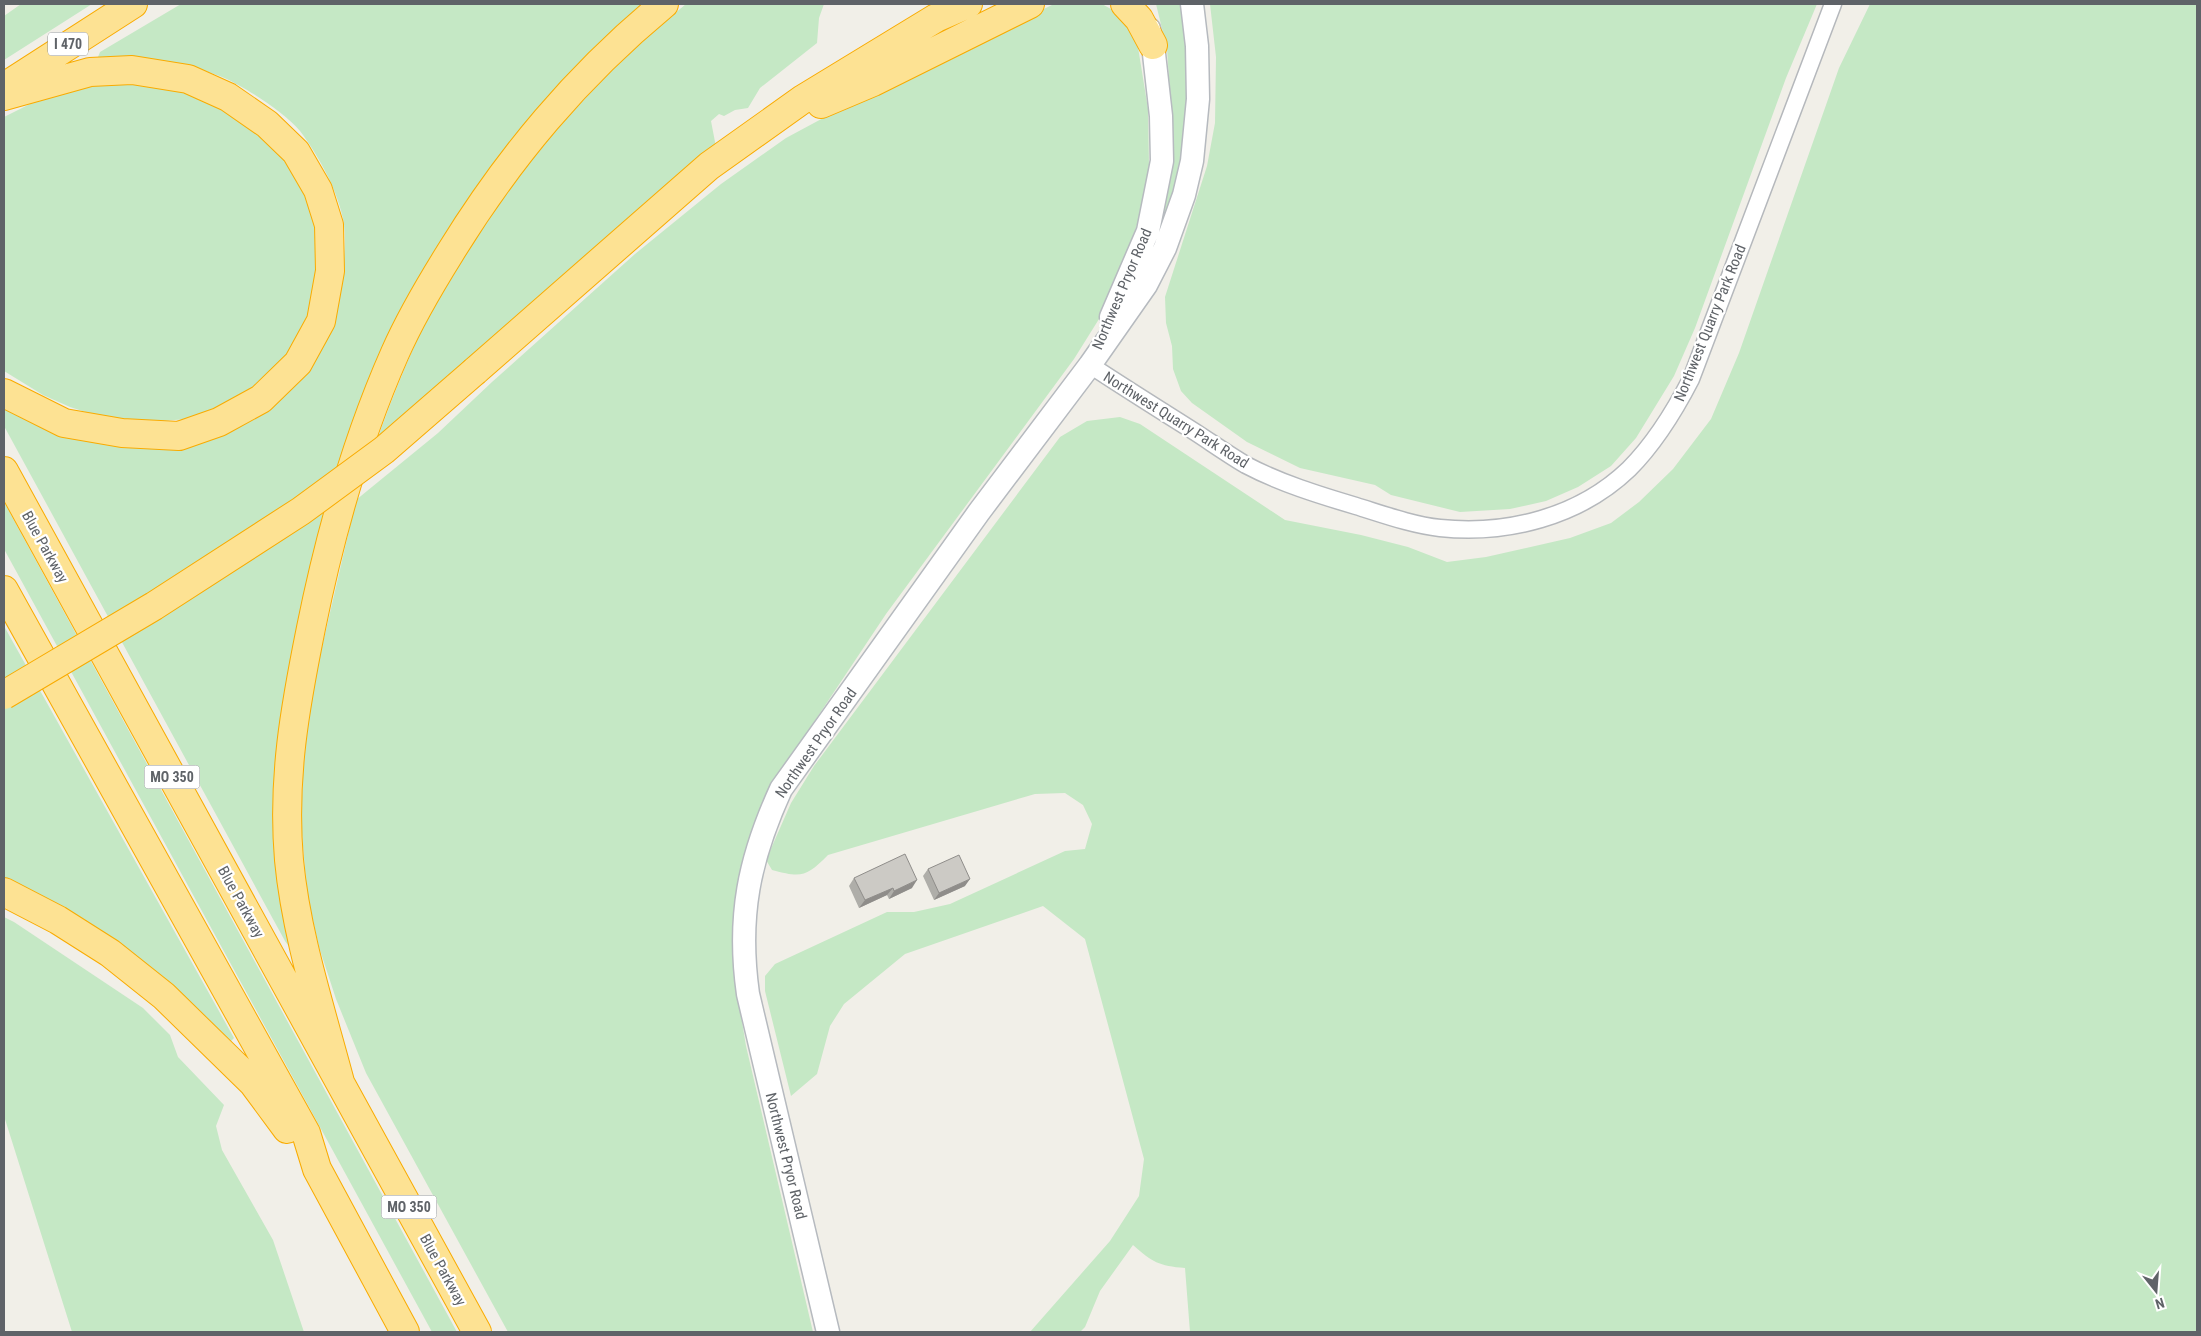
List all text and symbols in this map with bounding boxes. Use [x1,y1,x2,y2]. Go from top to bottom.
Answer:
road number: I 470 [48,33,88,56]
street label: Northwest Pryor Road [1088,226,1156,352]
street label: Northwest Quarry Park Road [1670,242,1750,404]
street label: Northwest Quarry Park Road [1100,368,1252,472]
street label: Blue Parkway [18,508,72,586]
street label: Northwest Pryor Road [771,685,861,801]
road number: MO 350 [144,766,200,789]
street label: Blue Parkway [214,863,268,941]
street label: Northwest Pryor Road [762,1091,810,1221]
road number: MO 350 [382,1196,436,1218]
street label: Blue Parkway [416,1231,470,1309]
north arrow [2131,1266,2181,1316]
text: N [2153,1295,2166,1312]

